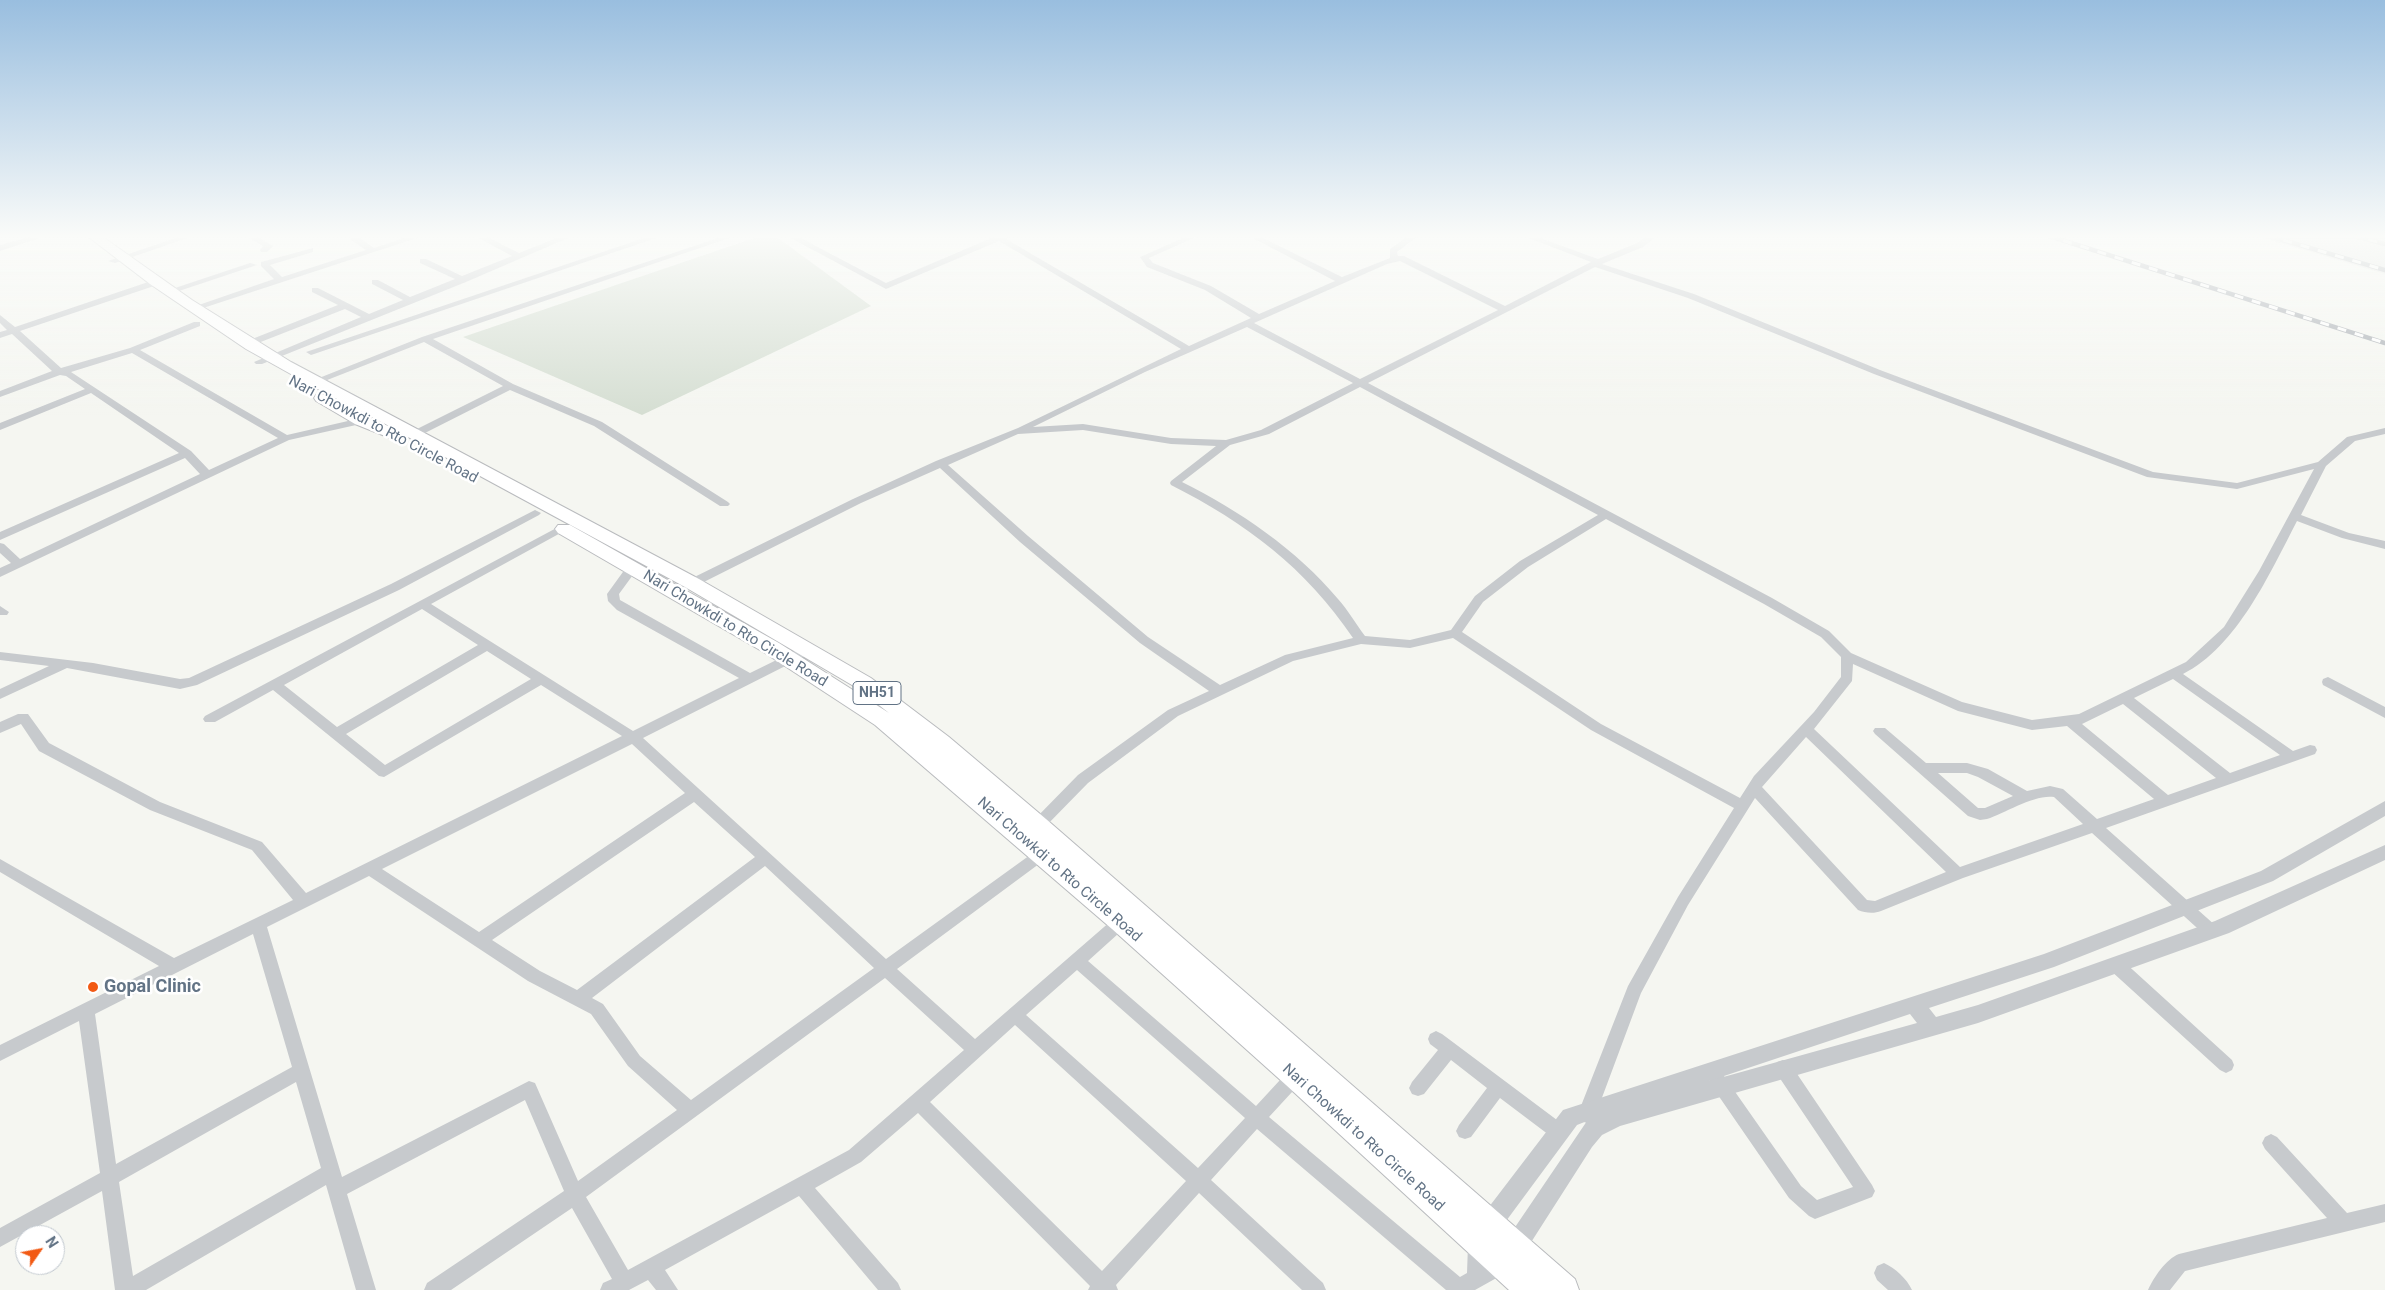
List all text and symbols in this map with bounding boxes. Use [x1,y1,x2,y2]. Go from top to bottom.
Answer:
street label: Nari Chowkdi to Rto Circle Road [285,372,481,488]
street label: Nari Chowkdi to Rto Circle Road [640,567,830,691]
road number: NH51 [853,681,901,704]
street label: Nari Chowkdi to Rto Circle Road [973,794,1145,946]
place label: Gopal Clinic [104,976,201,998]
marker: Gopal Clinic [86,980,100,994]
street label: Nari Chowkdi to Rto Circle Road [1278,1060,1448,1216]
north arrow [15,1225,65,1275]
text: N [42,1234,61,1251]

